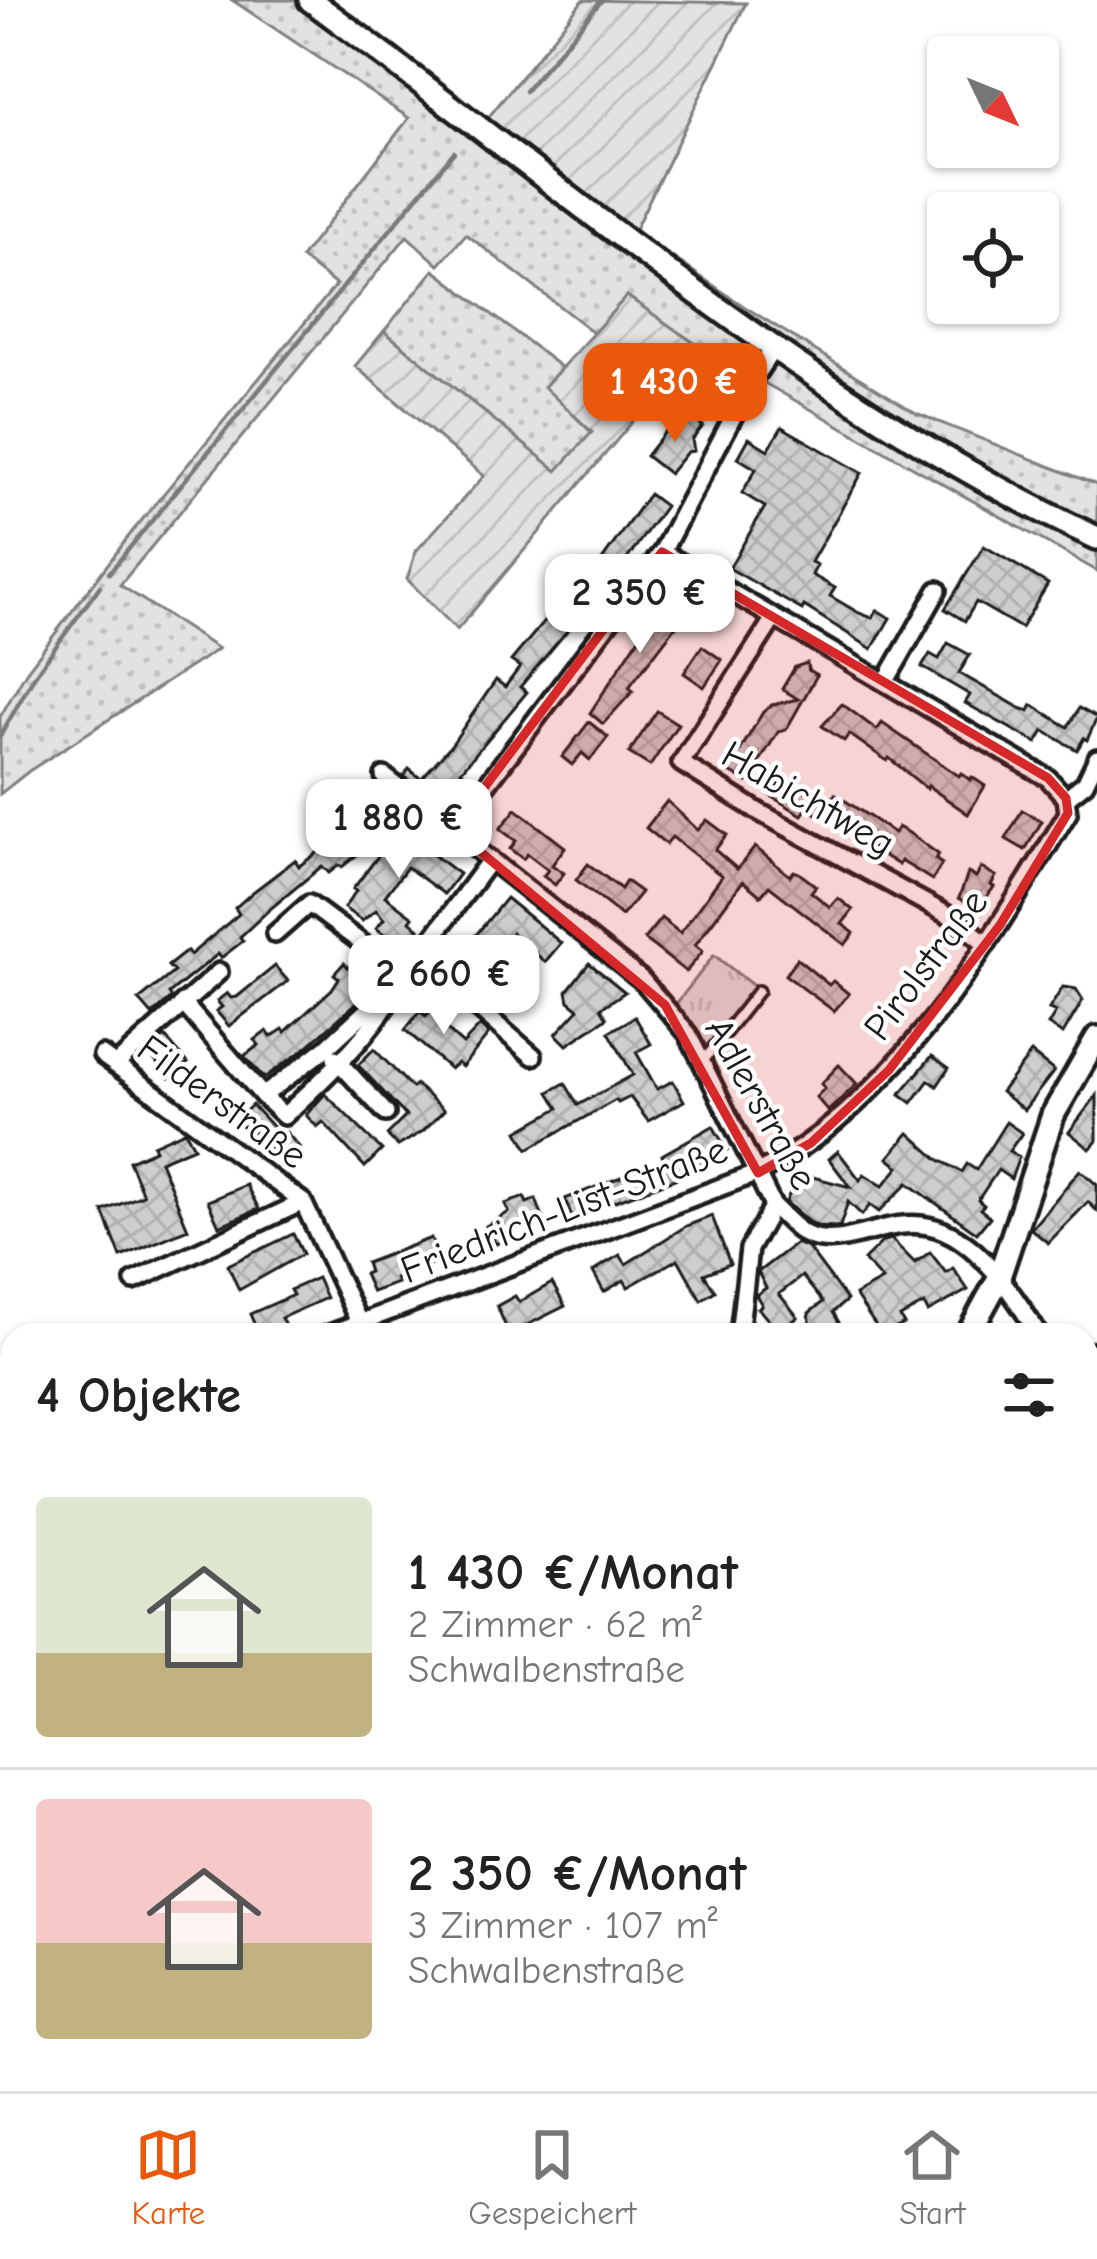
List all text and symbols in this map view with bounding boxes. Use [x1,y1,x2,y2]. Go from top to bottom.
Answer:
north arrow [927,36,1059,168]
map controls [927,36,1059,324]
button: locate [927,192,1059,324]
pin: 1 430 € [564,343,786,445]
text: 1 430 € [610,359,740,404]
pin: 2 350 € [529,554,751,656]
text: 2 350 € [572,570,708,615]
street label: Habichtweg [714,732,902,866]
pin: 1 880 € [288,779,510,881]
text: 1 880 € [333,795,465,840]
street label: Pirolstraße [855,881,997,1049]
pin: 2 660 € [333,935,555,1037]
text: 2 660 € [375,951,513,996]
street label: Adlerstraße [695,1010,827,1198]
street label: Filderstraße [129,1026,315,1178]
street label: Friedrich-List-Straße [395,1127,733,1293]
icon: filters [996,1362,1062,1428]
text: 4 Objekte [36,1366,241,1425]
text: 1 430 €/Monat [408,1543,738,1602]
icon: home [132,1545,276,1689]
text: 2 Zimmer · 62 m² [408,1602,702,1647]
text: Schwalbenstraße [408,1647,685,1692]
text: 2 350 €/Monat [408,1844,746,1903]
icon: home [132,1847,276,1991]
text: 3 Zimmer · 107 m² [408,1903,717,1948]
text: Schwalbenstraße [408,1948,685,1993]
tab: Karte [132,2122,205,2232]
tab: Gespeichert [468,2122,636,2232]
tab: Start [899,2122,966,2232]

